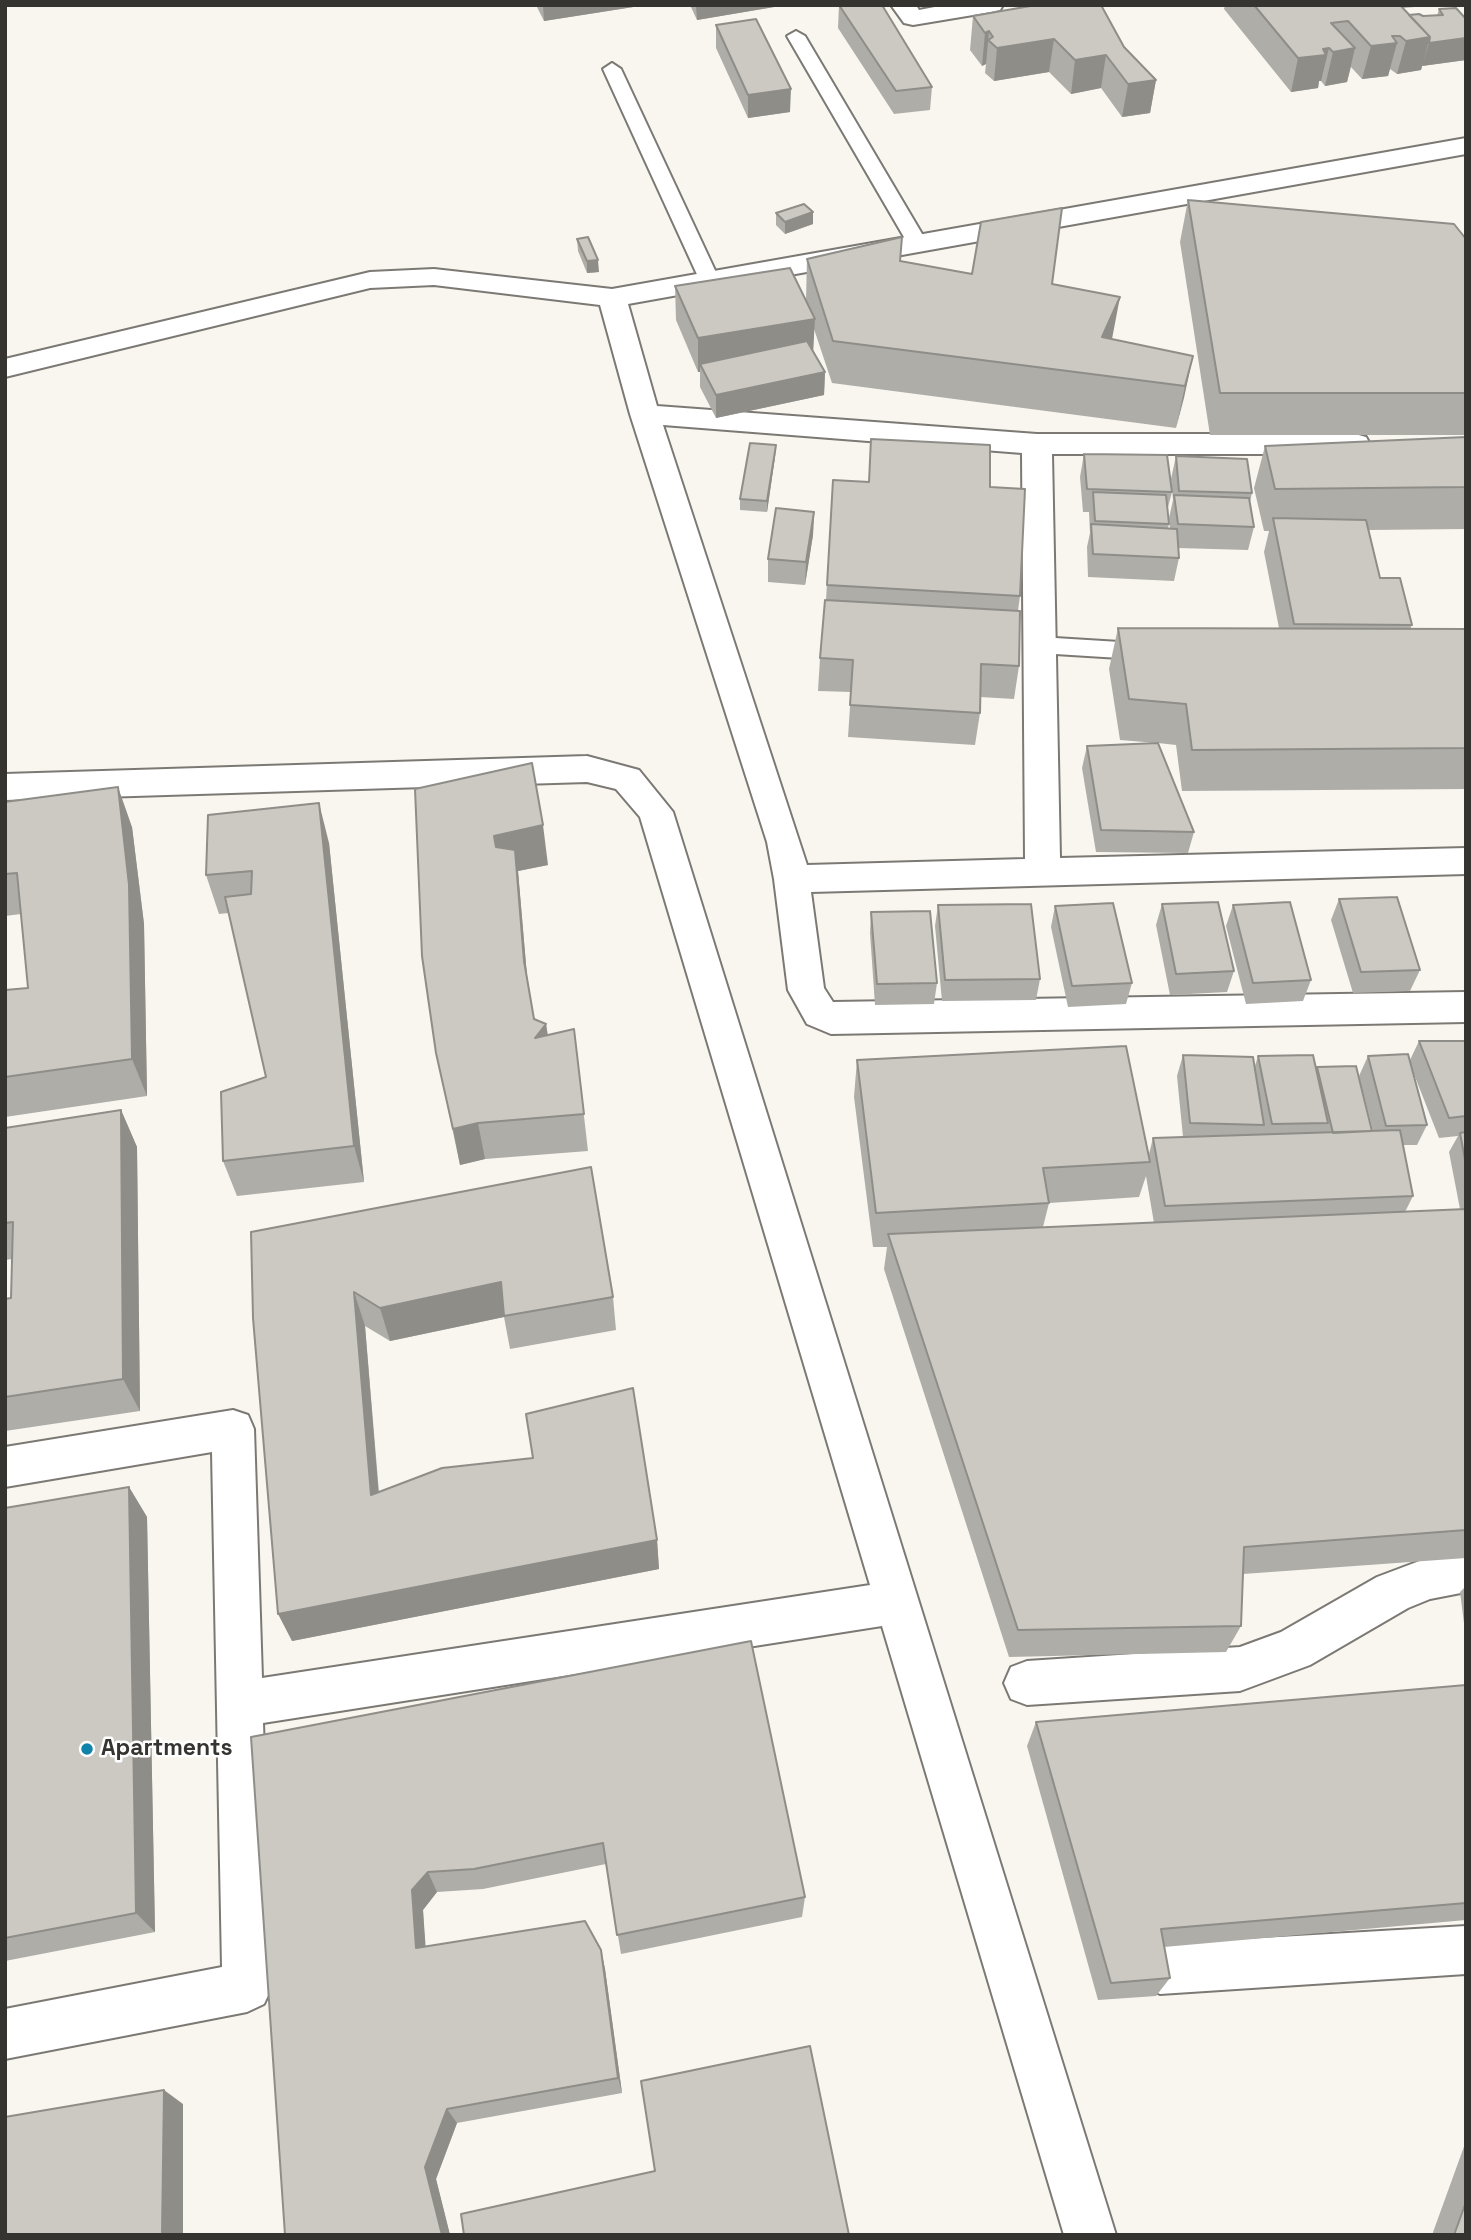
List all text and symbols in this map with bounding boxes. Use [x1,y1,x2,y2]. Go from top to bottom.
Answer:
place label: Apartments [101,1735,232,1763]
marker: Apartments [79,1741,95,1757]

